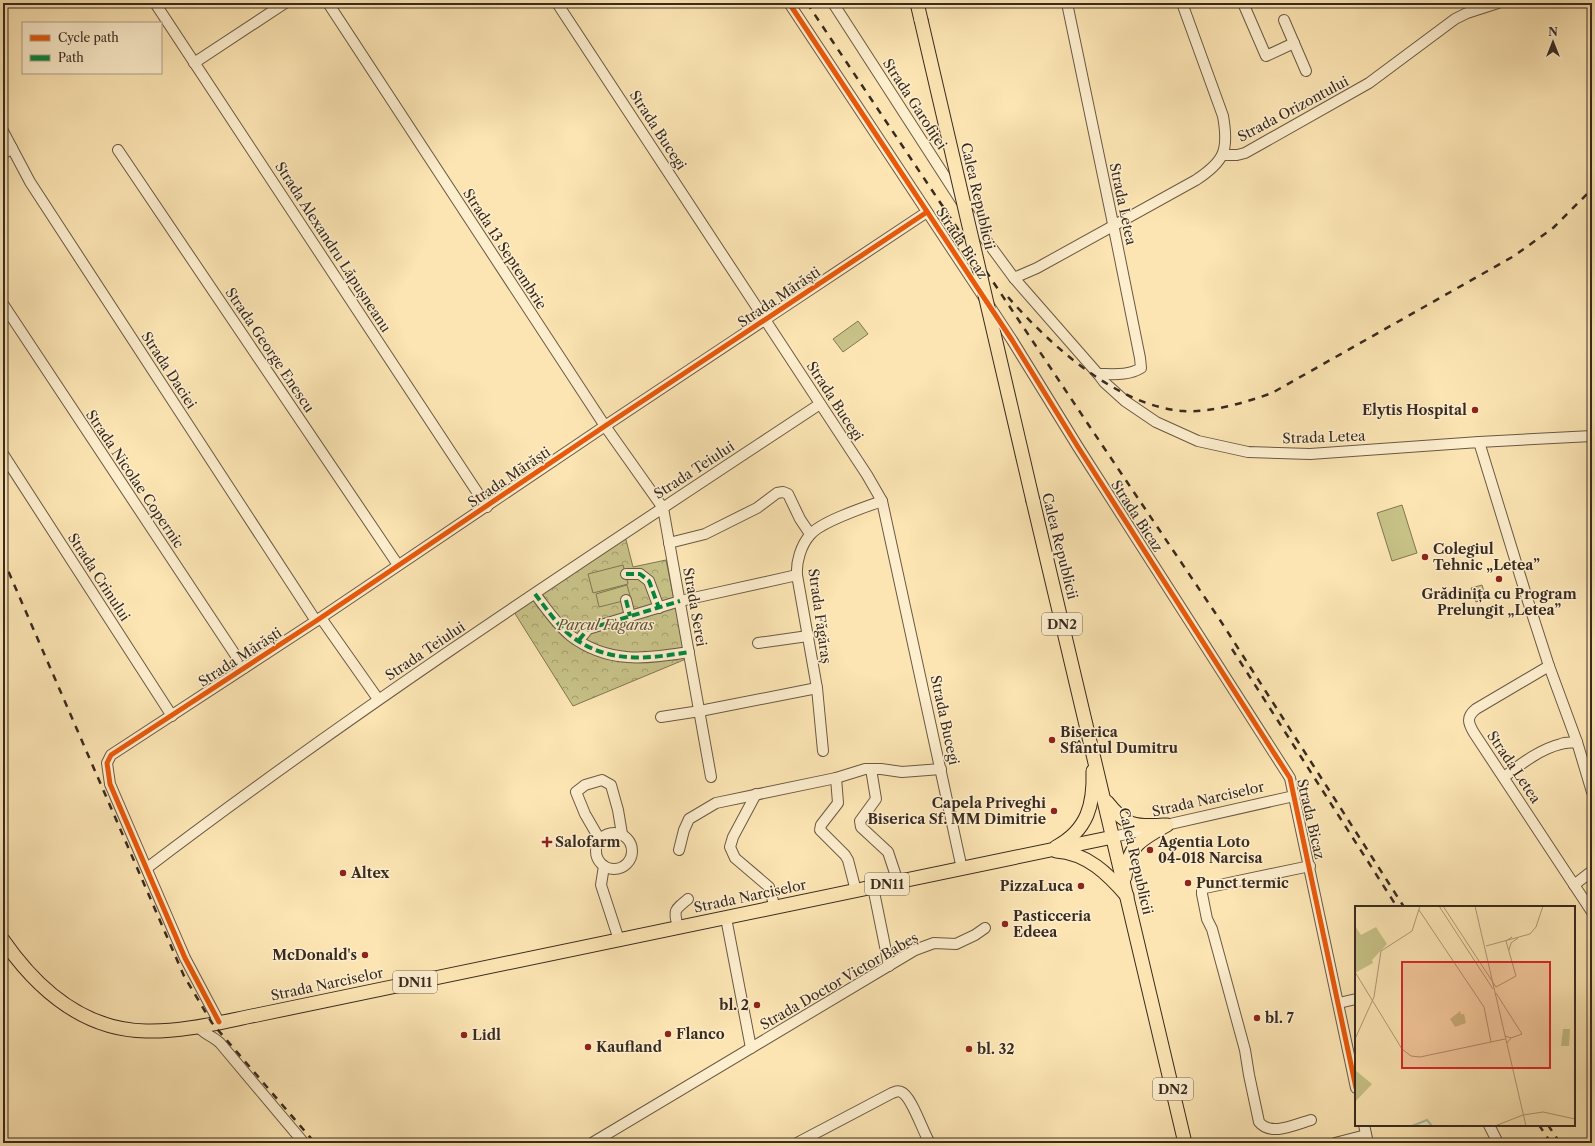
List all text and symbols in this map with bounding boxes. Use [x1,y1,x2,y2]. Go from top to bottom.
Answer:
legend [22,22,162,74]
north arrow [1533,22,1573,62]
text: N [1548,25,1558,39]
text: Cycle path [58,30,119,45]
text: Path [58,50,84,65]
street label: Strada Garofiței [879,55,951,153]
street label: Strada Orizontului [1234,72,1352,146]
street label: Strada Bucegi [626,87,690,173]
street label: Calea Republicii [957,141,999,251]
street label: Strada Alexandru Lăpușneanu [271,158,395,336]
street label: Strada Letea [1106,161,1141,247]
street label: Strada 13 Septembrie [459,185,551,313]
street label: Strada Bicaz [932,204,992,282]
street label: Strada Mărăști [734,263,824,331]
street label: Strada George Enescu [221,284,319,416]
street label: Strada Daciei [137,328,201,412]
street label: Strada Bucegi [803,358,867,444]
place label: Elytis Hospital [1362,401,1467,419]
marker: Elytis Hospital [1470,405,1480,415]
street label: Strada Nicolae Copernic [82,406,188,552]
street label: Strada Letea [1282,427,1367,447]
street label: Strada Teiului [650,437,738,503]
street label: Strada Mărăști [464,443,554,511]
street label: Strada Bicaz [1107,477,1167,555]
street label: Calea Republicii [1038,491,1082,601]
street label: Strada Crinului [64,530,134,624]
place label: Colegiul Tehnic „Letea” [1433,540,1540,574]
marker: Colegiul Tehnic „Letea” [1420,552,1430,562]
street label: Strada Serei [679,566,711,648]
street label: Strada Făgăraș [804,567,836,665]
marker: Grădinița cu Program Prelungit „Letea” [1494,574,1504,584]
place label: Grădinița cu Program Prelungit „Letea” [1421,585,1577,619]
road number: DN2 [1042,613,1082,635]
park label: Parcul Fagaras [557,616,655,634]
street label: Strada Teiului [382,618,468,684]
street label: Strada Mărăști [195,623,285,691]
street label: Strada Bucegi [927,673,963,767]
place label: Biserica Sfântul Dumitru [1060,723,1178,757]
street label: Strada Letea [1483,727,1545,807]
marker: Biserica Sfântul Dumitru [1047,735,1057,745]
street label: Strada Narciselor [1150,777,1266,821]
street label: Strada Bicaz [1293,777,1329,861]
place label: Capela Priveghi Biserica Sf. MM Dimitrie [867,794,1046,828]
marker: Capela Priveghi Biserica Sf. MM Dimitrie [1049,806,1059,816]
street label: Calea Republicii [1115,806,1157,916]
place label: Salofarm [555,833,621,851]
place label: Agentia Loto 04-018 Narcisa [1157,833,1264,867]
marker: Salofarm [542,837,552,847]
marker: Agentia Loto 04-018 Narcisa [1145,845,1155,855]
place label: Altex [350,864,390,882]
marker: Altex [338,868,348,878]
road number: DN11 [865,873,909,895]
place label: Punct termic [1196,874,1289,892]
street label: Strada Narciselor [692,875,808,917]
place label: PizzaLuca [1000,877,1074,895]
marker: Punct termic [1183,878,1193,888]
marker: PizzaLuca [1076,881,1086,891]
inset map [1355,906,1575,1126]
place label: Pasticceria Edeea [1013,907,1092,941]
marker: Pasticceria Edeea [1000,919,1010,929]
street label: Strada Doctor Victor Babeș [757,928,921,1034]
place label: McDonald's [272,946,357,964]
marker: McDonald's [360,950,370,960]
street label: Strada Narciselor [269,963,385,1005]
road number: DN11 [393,971,437,993]
place label: bl. 2 [718,996,749,1014]
marker: bl. 2 [752,1000,762,1010]
place label: bl. 7 [1264,1009,1294,1027]
marker: bl. 7 [1252,1013,1262,1023]
place label: Flanco [676,1025,725,1043]
place label: Lidl [472,1026,501,1044]
marker: Flanco [663,1029,673,1039]
marker: Lidl [459,1030,469,1040]
place label: Kaufland [596,1038,663,1056]
place label: bl. 32 [976,1040,1015,1058]
marker: Kaufland [583,1042,593,1052]
marker: bl. 32 [964,1044,974,1054]
road number: DN2 [1153,1078,1193,1100]

